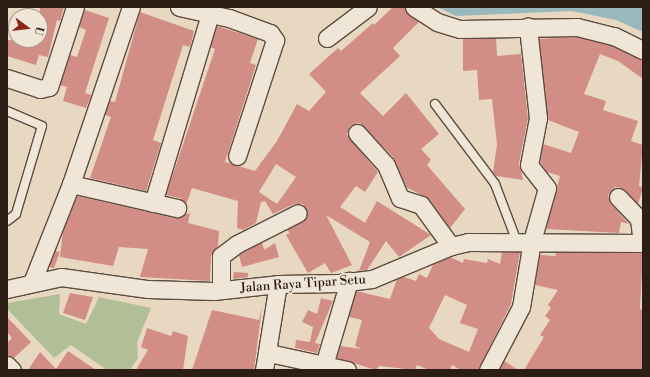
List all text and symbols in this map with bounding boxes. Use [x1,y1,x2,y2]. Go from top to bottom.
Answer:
north arrow [8,8,48,48]
text: U [31,25,46,37]
street label: Jalan Raya Tipar Setu [240,272,366,296]

